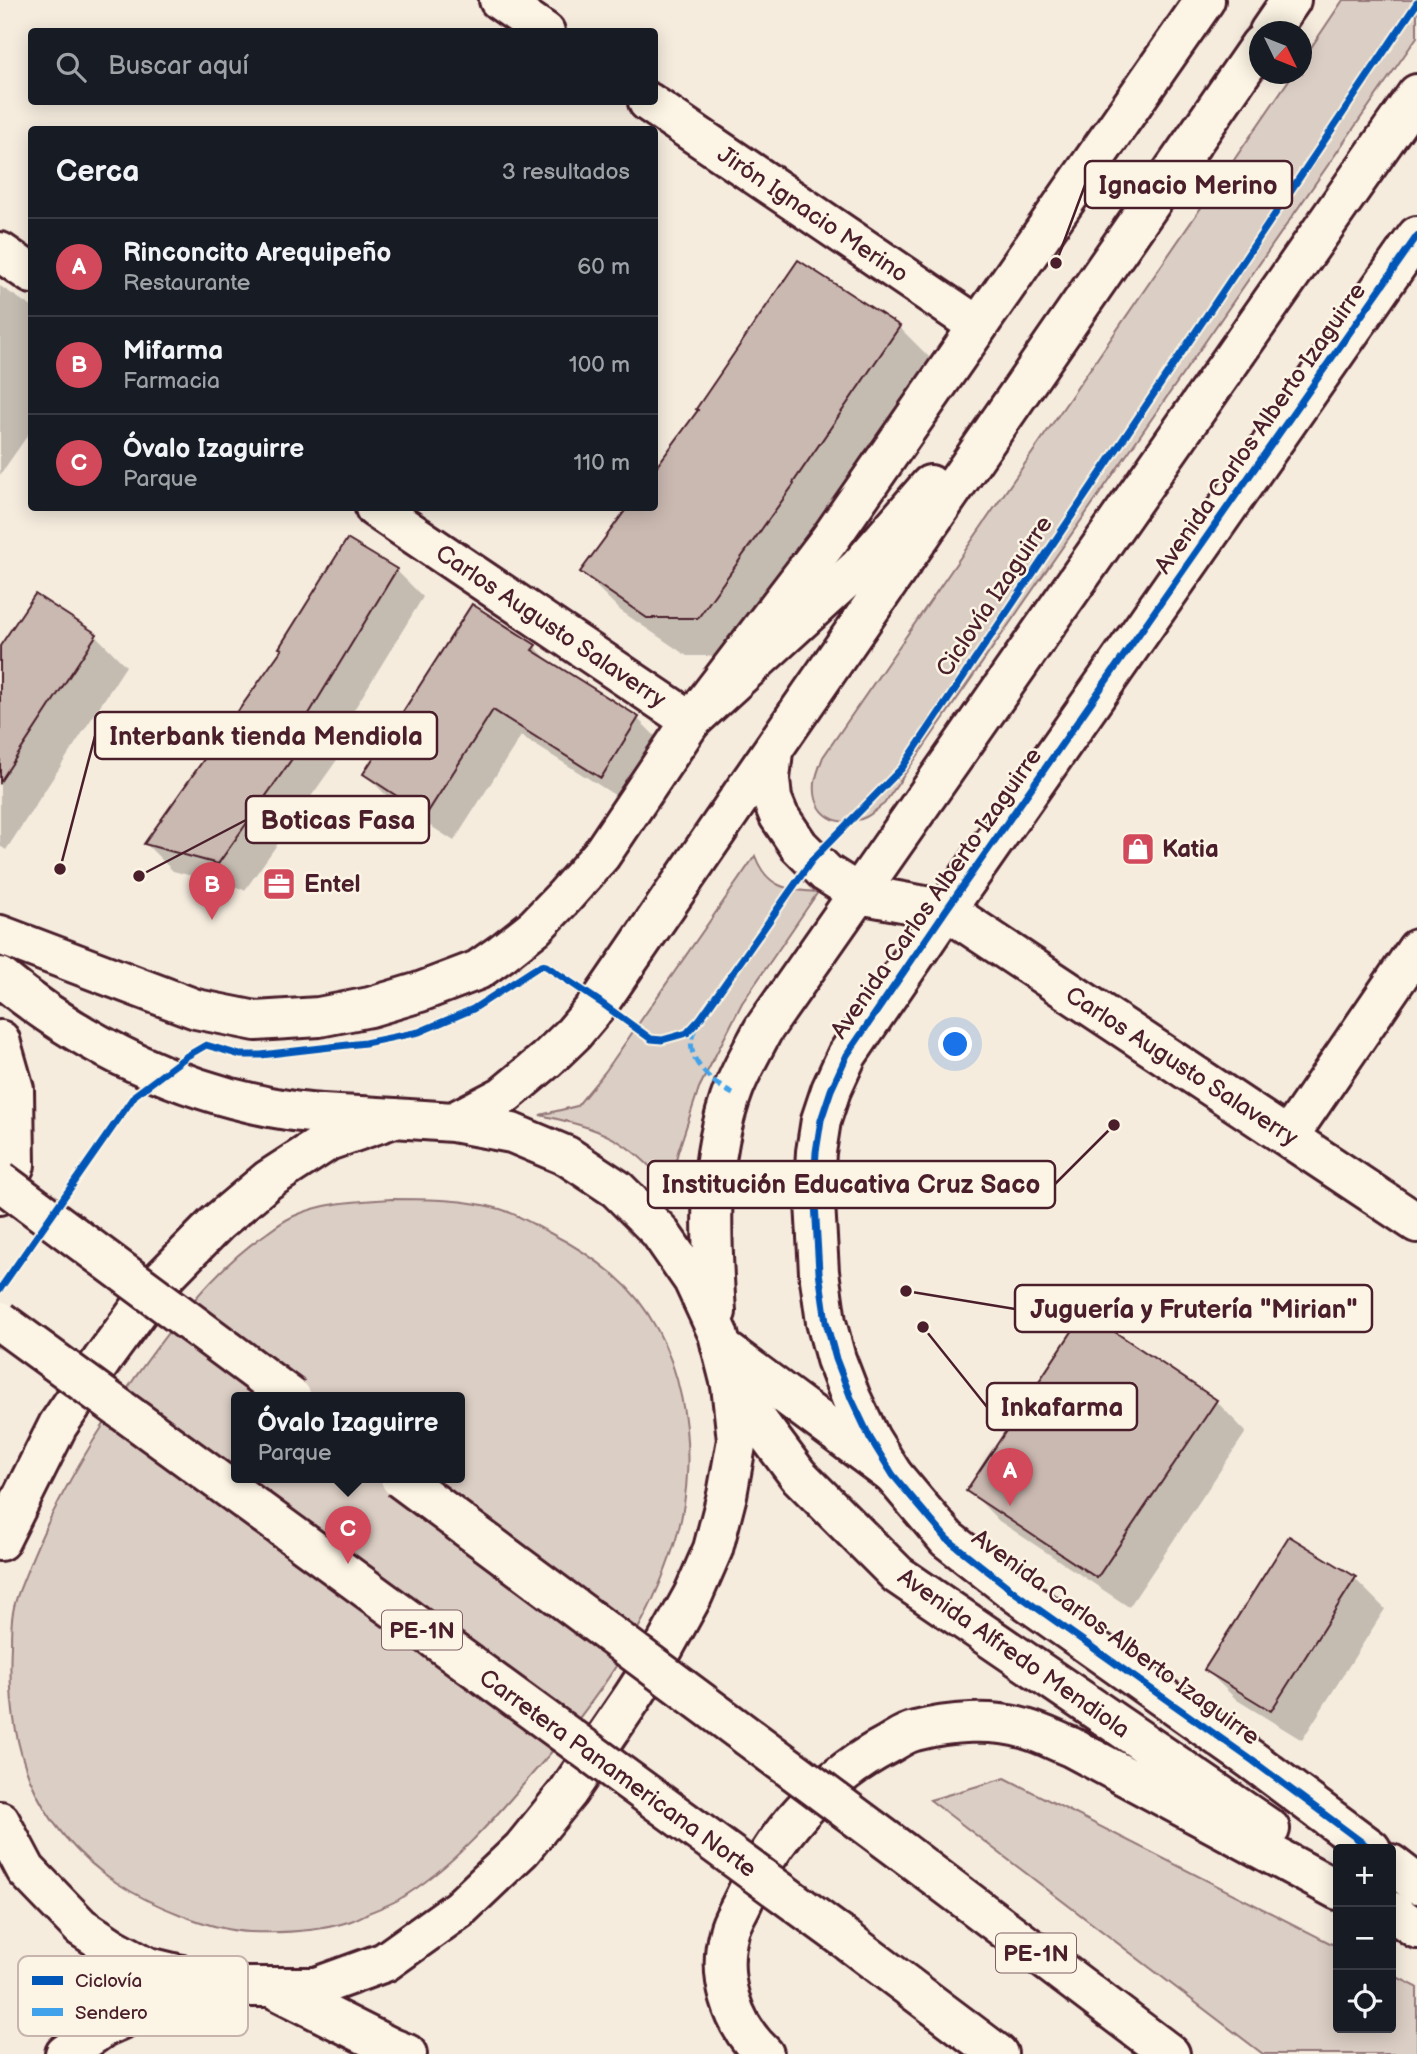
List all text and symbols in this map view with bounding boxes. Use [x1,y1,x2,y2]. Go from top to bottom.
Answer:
north arrow [1249,21,1312,84]
search box [28,28,658,105]
icon: search [52,48,90,86]
text: Buscar aquí [108,51,249,82]
street label: Jirón Ignacio Merino [712,140,914,289]
text: Cerca [56,154,139,190]
text: 3 resultados [502,158,630,186]
callout: Ignacio Merino [1085,161,1292,208]
text: Ignacio Merino [1099,171,1277,202]
text: Rinconcito Arequipeño [123,238,391,269]
text: A [72,253,86,281]
text: 60 m [577,253,630,281]
text: Restaurante [123,269,250,297]
street label: Avenida Carlos Alberto Izaguirre [1149,277,1372,579]
text: Mifarma [123,336,223,367]
text: B [71,351,87,379]
text: 100 m [569,351,630,379]
text: Farmacia [123,367,220,395]
text: Óvalo Izaguirre [123,434,304,465]
text: C [71,449,87,477]
text: 110 m [573,449,630,477]
text: Parque [123,465,197,493]
street label: Ciclovía Izaguirre [930,510,1059,682]
street label: Carlos Augusto Salaverry [430,539,671,714]
callout: Interbank tienda Mendiola [95,712,437,759]
text: Interbank tienda Mendiola [109,722,423,753]
street label: Avenida Carlos Alberto Izaguirre [825,742,1048,1044]
callout: Boticas Fasa [246,796,429,843]
text: Boticas Fasa [261,806,415,837]
shop icon: Katia [1119,830,1157,868]
place label: Katia [1162,835,1219,864]
pin: B [189,862,235,920]
office icon: Entel [260,865,298,903]
place label: Entel [304,870,360,899]
street label: Carlos Augusto Salaverry [1060,980,1304,1153]
your location [938,1027,972,1061]
callout: Institución Educativa Cruz Saco [648,1161,1055,1208]
text: Institución Educativa Cruz Saco [662,1170,1040,1201]
callout: Juguería y Frutería "Mirian" [1015,1285,1372,1332]
text: Juguería y Frutería "Mirian" [1030,1295,1358,1326]
callout: Inkafarma [987,1383,1137,1430]
popup [231,1392,465,1483]
text: Inkafarma [1001,1393,1123,1424]
text: Óvalo Izaguirre [257,1408,439,1439]
text: Parque [257,1439,332,1467]
pin: A [987,1448,1033,1506]
pin: C [325,1506,371,1564]
street label: Avenida Carlos Alberto Izaguirre [966,1523,1265,1752]
street label: Avenida Alfredo Mendiola [892,1562,1135,1745]
road number: PE-1N [382,1610,462,1650]
street label: Carretera Panamericana Norte [473,1663,762,1884]
map controls [1333,1844,1396,2033]
button: + [1333,1844,1396,1907]
button: − [1333,1907,1396,1970]
road number: PE-1N [996,1934,1076,1972]
legend [18,1956,248,2036]
text: Ciclovía [75,1970,142,1993]
button: locate [1333,1970,1396,2033]
text: Sendero [75,2002,148,2025]

